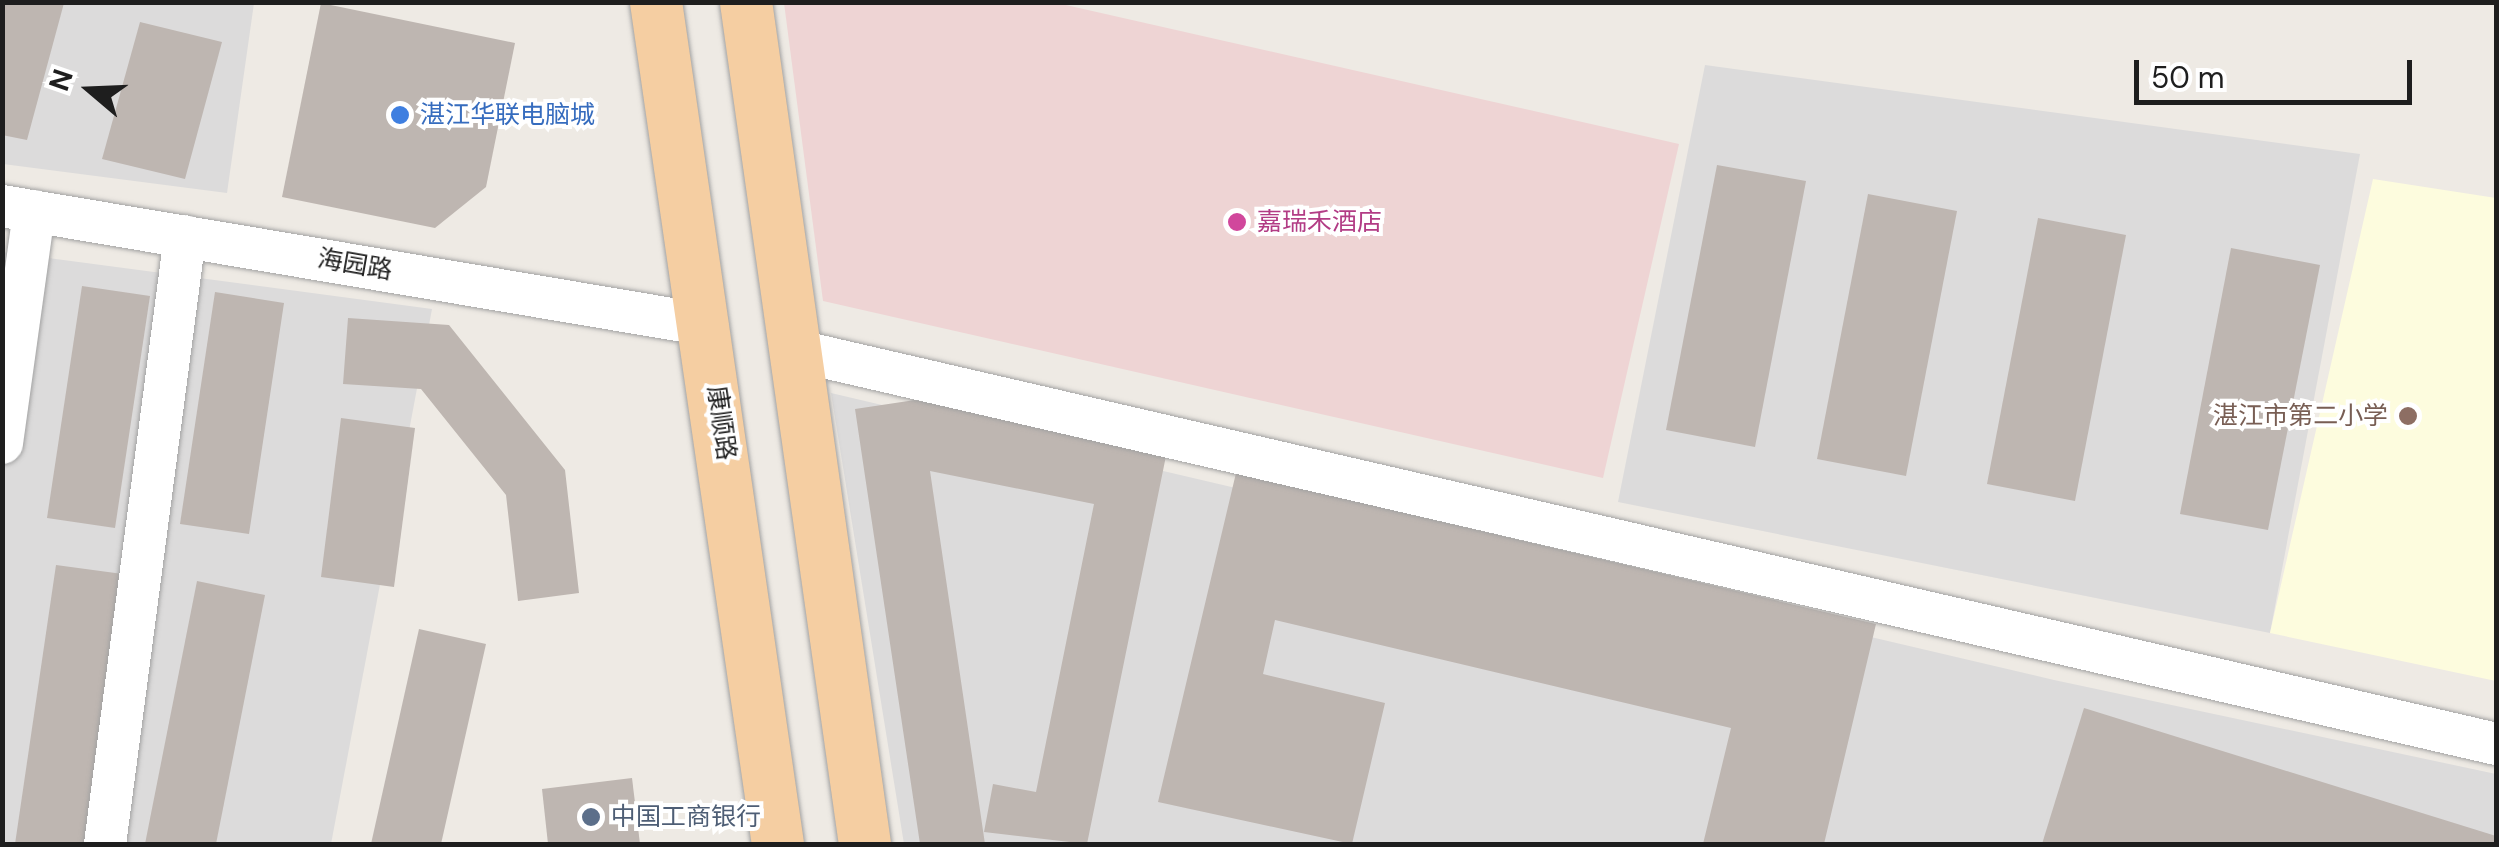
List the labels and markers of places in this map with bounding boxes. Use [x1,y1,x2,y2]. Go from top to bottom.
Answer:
place label: 湛江华联电脑城 [420,100,595,130]
marker: 湛江华联电脑城 [389,104,411,126]
place label: 嘉瑞禾酒店 [1257,207,1382,237]
marker: 嘉瑞禾酒店 [1226,211,1248,233]
place label: 湛江市第二小学 [2213,401,2388,431]
marker: 湛江市第二小学 [2397,405,2419,427]
place label: 中国工商银行 [611,802,761,832]
marker: 中国工商银行 [580,806,602,828]

